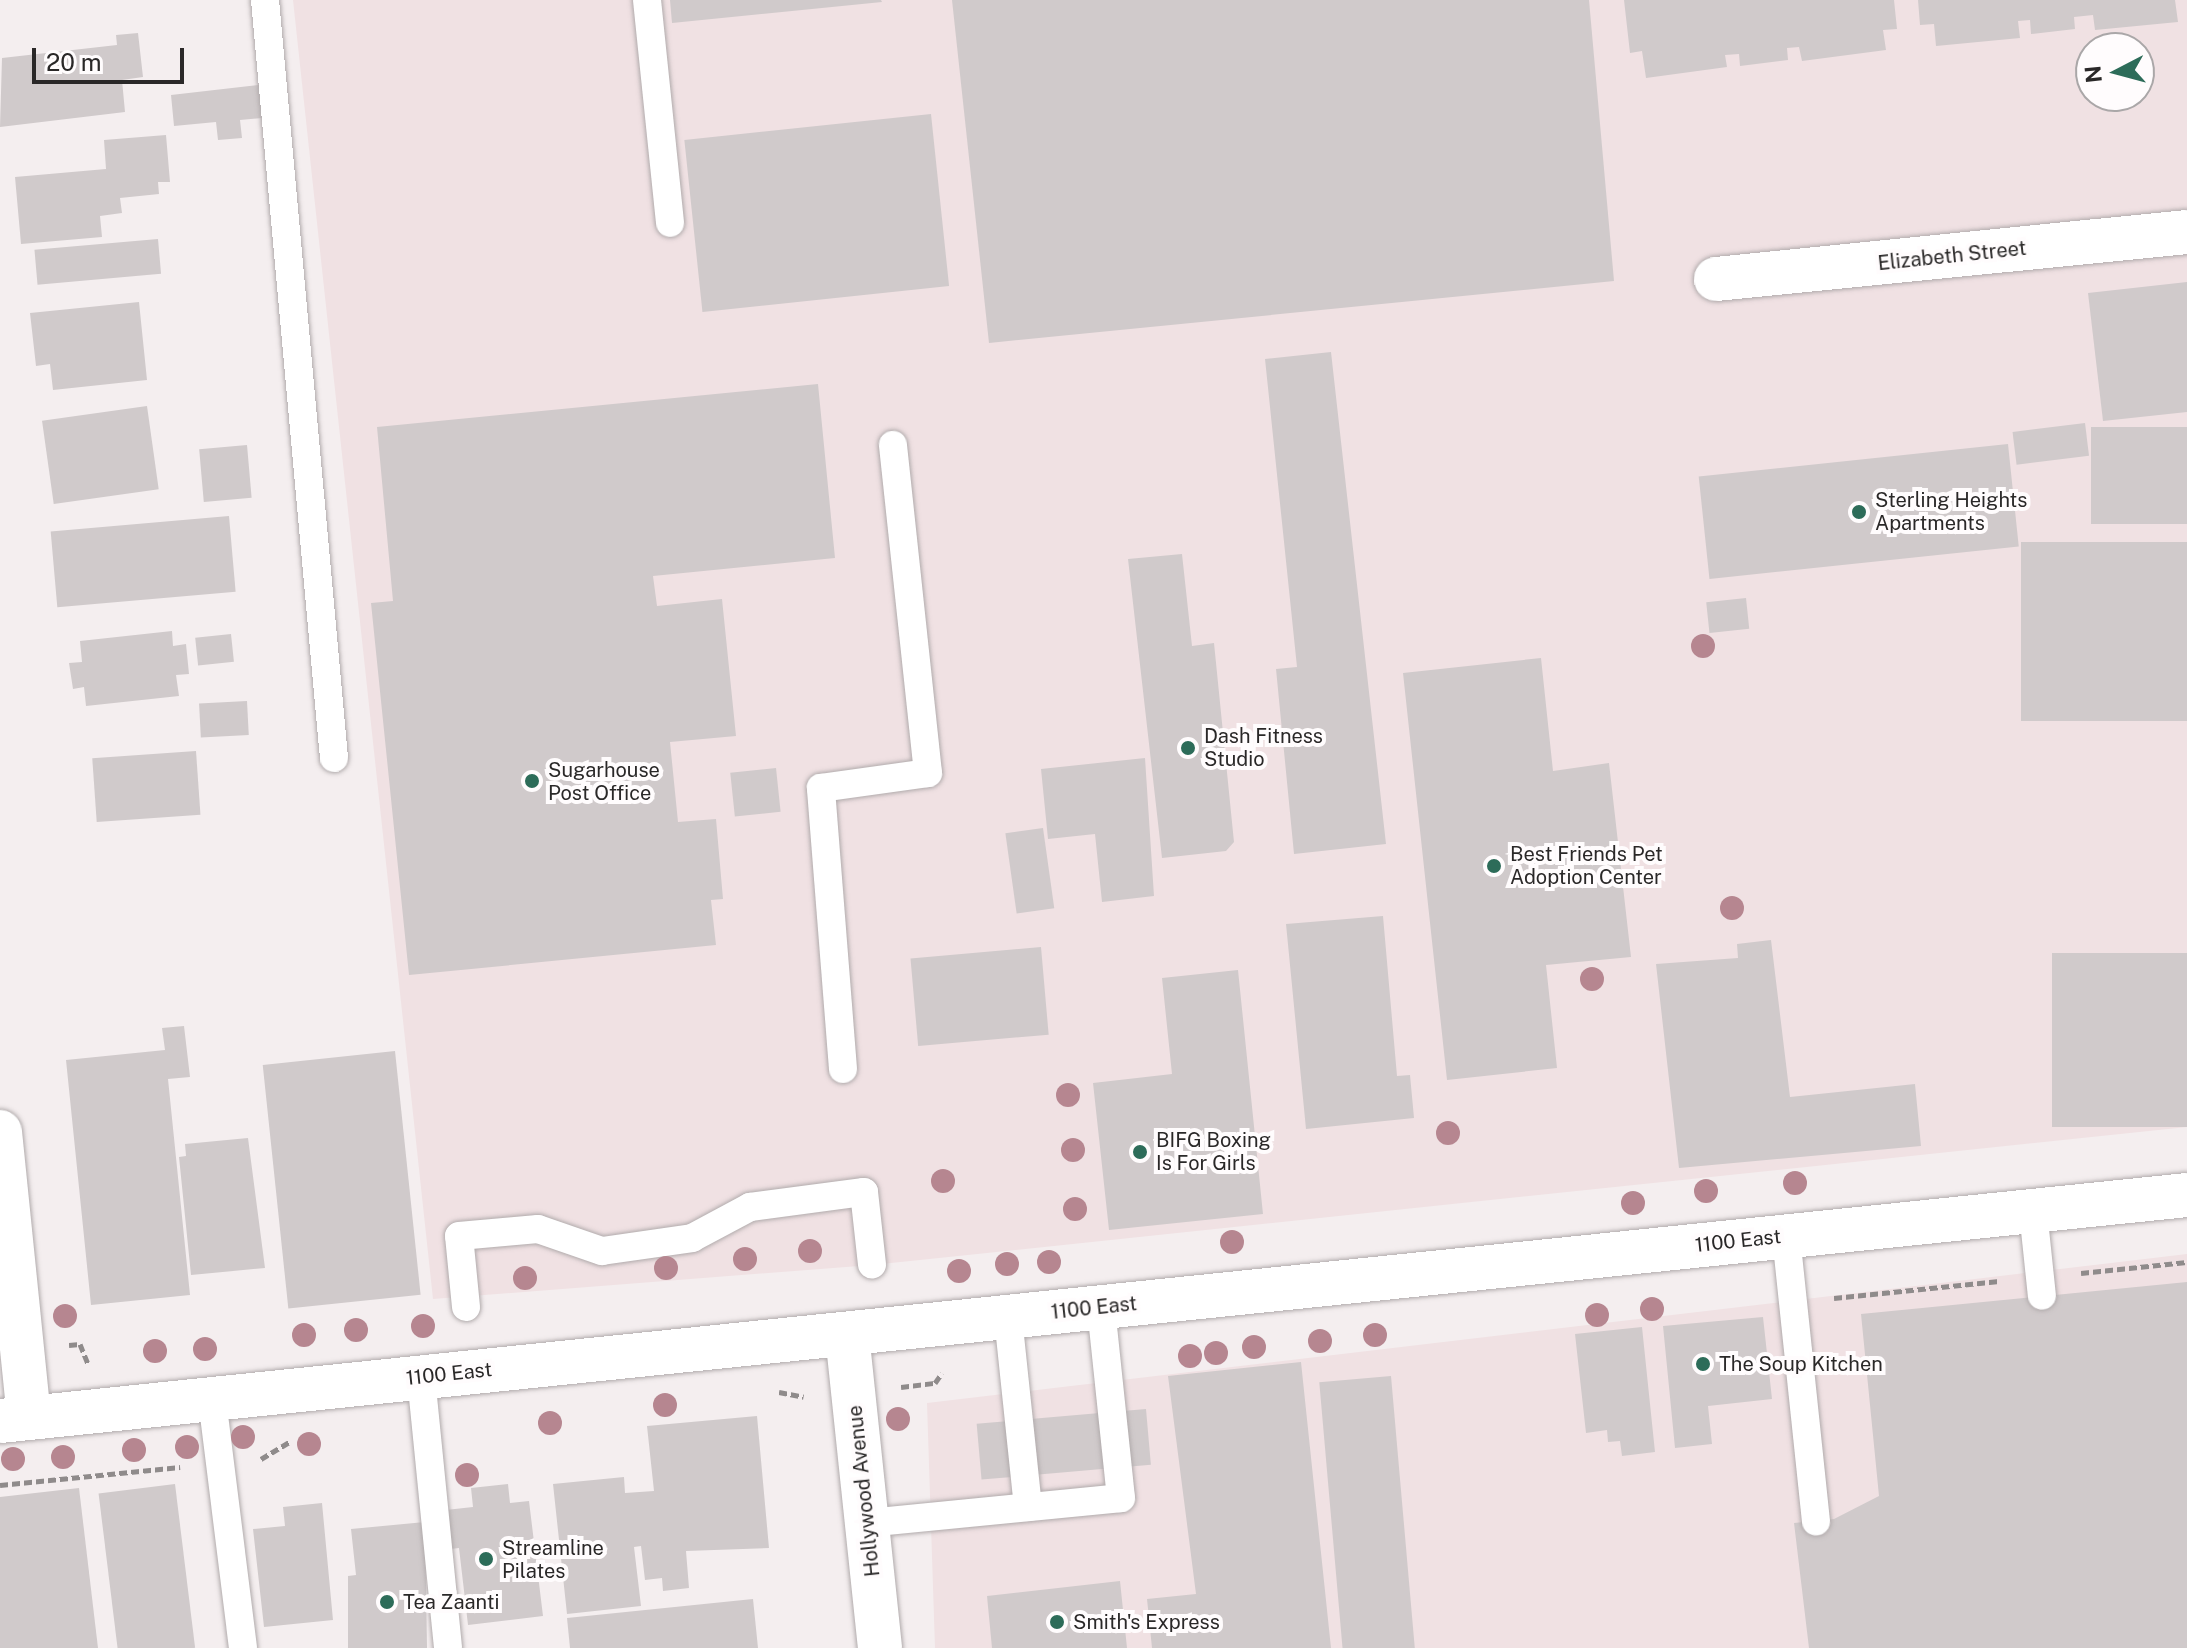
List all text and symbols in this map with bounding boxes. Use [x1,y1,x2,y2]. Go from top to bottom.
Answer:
scale bar [36,32,188,82]
north arrow [2075,32,2155,112]
text: 20 m [46,48,102,76]
text: N [2079,64,2107,84]
street label: Elizabeth Street [1877,236,2027,276]
place label: Sterling Heights Apartments [1875,488,2027,535]
marker: Sterling Heights Apartments [1850,503,1868,521]
place label: Dash Fitness Studio [1204,724,1323,771]
marker: Dash Fitness Studio [1179,739,1197,757]
place label: Sugarhouse Post Office [548,758,660,805]
marker: Sugarhouse Post Office [523,772,541,790]
place label: Best Friends Pet Adoption Center [1510,842,1663,889]
marker: Best Friends Pet Adoption Center [1485,857,1503,875]
place label: BIFG Boxing Is For Girls [1156,1128,1271,1175]
marker: BIFG Boxing Is For Girls [1131,1143,1149,1161]
street label: 1100 East [1694,1225,1782,1257]
street label: 1100 East [1050,1292,1138,1324]
place label: The Soup Kitchen [1719,1352,1883,1376]
marker: The Soup Kitchen [1694,1355,1712,1373]
street label: 1100 East [405,1358,493,1390]
street label: Hollywood Avenue [843,1404,885,1578]
place label: Streamline Pilates [502,1536,604,1583]
marker: Streamline Pilates [477,1550,495,1568]
place label: Tea Zaanti [403,1590,499,1614]
marker: Tea Zaanti [378,1593,396,1611]
place label: Smith's Express [1073,1610,1220,1634]
marker: Smith's Express [1048,1613,1066,1631]

